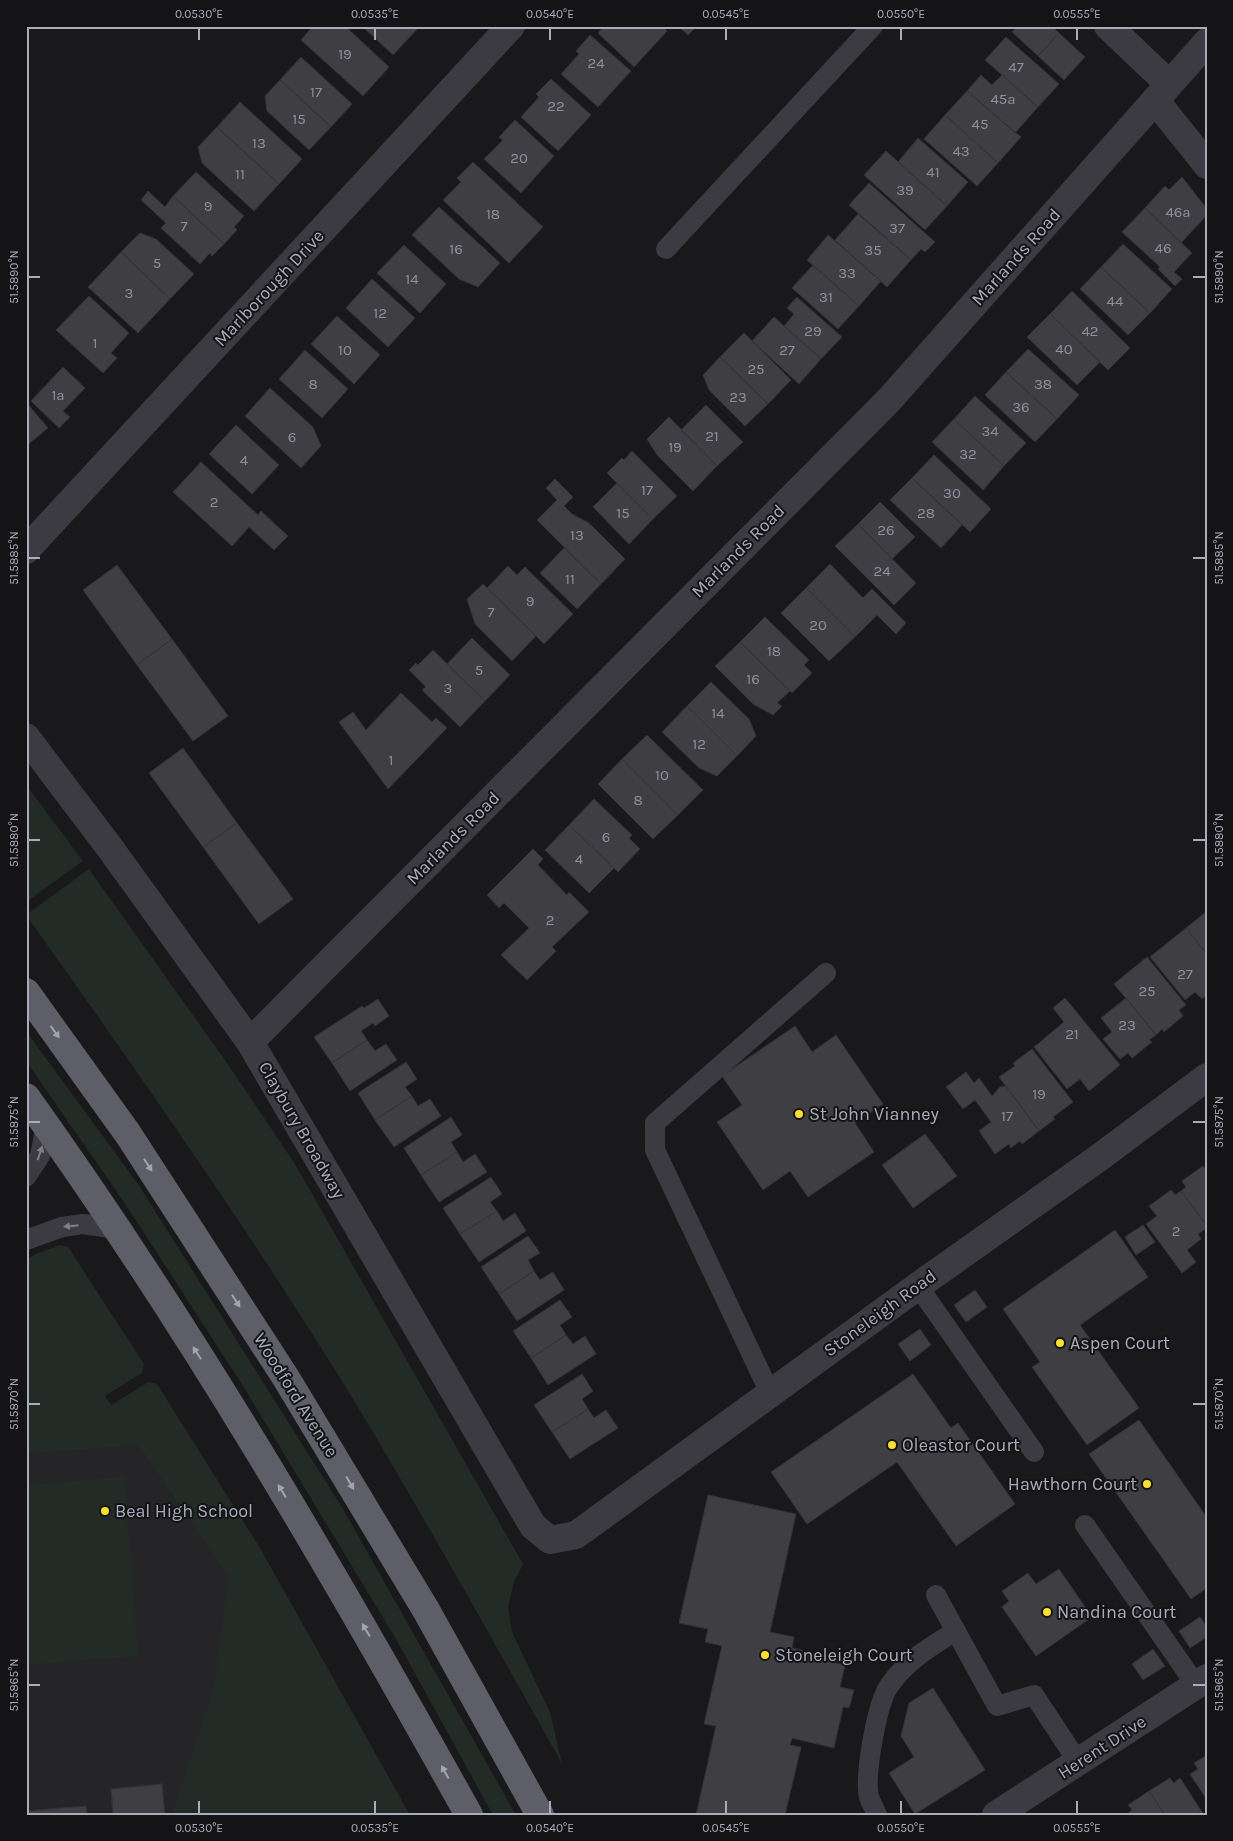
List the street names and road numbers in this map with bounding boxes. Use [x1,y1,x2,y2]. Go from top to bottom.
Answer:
street label: Marlands Road [967,204,1065,310]
street label: Marlborough Drive [209,225,329,351]
street label: Marlands Road [687,500,789,602]
street label: Marlands Road [402,787,504,889]
street label: Claybury Broadway [254,1058,350,1203]
street label: Stoneleigh Road [819,1265,941,1361]
street label: Woodford Avenue [249,1329,343,1461]
street label: Herent Drive [1054,1710,1150,1784]

